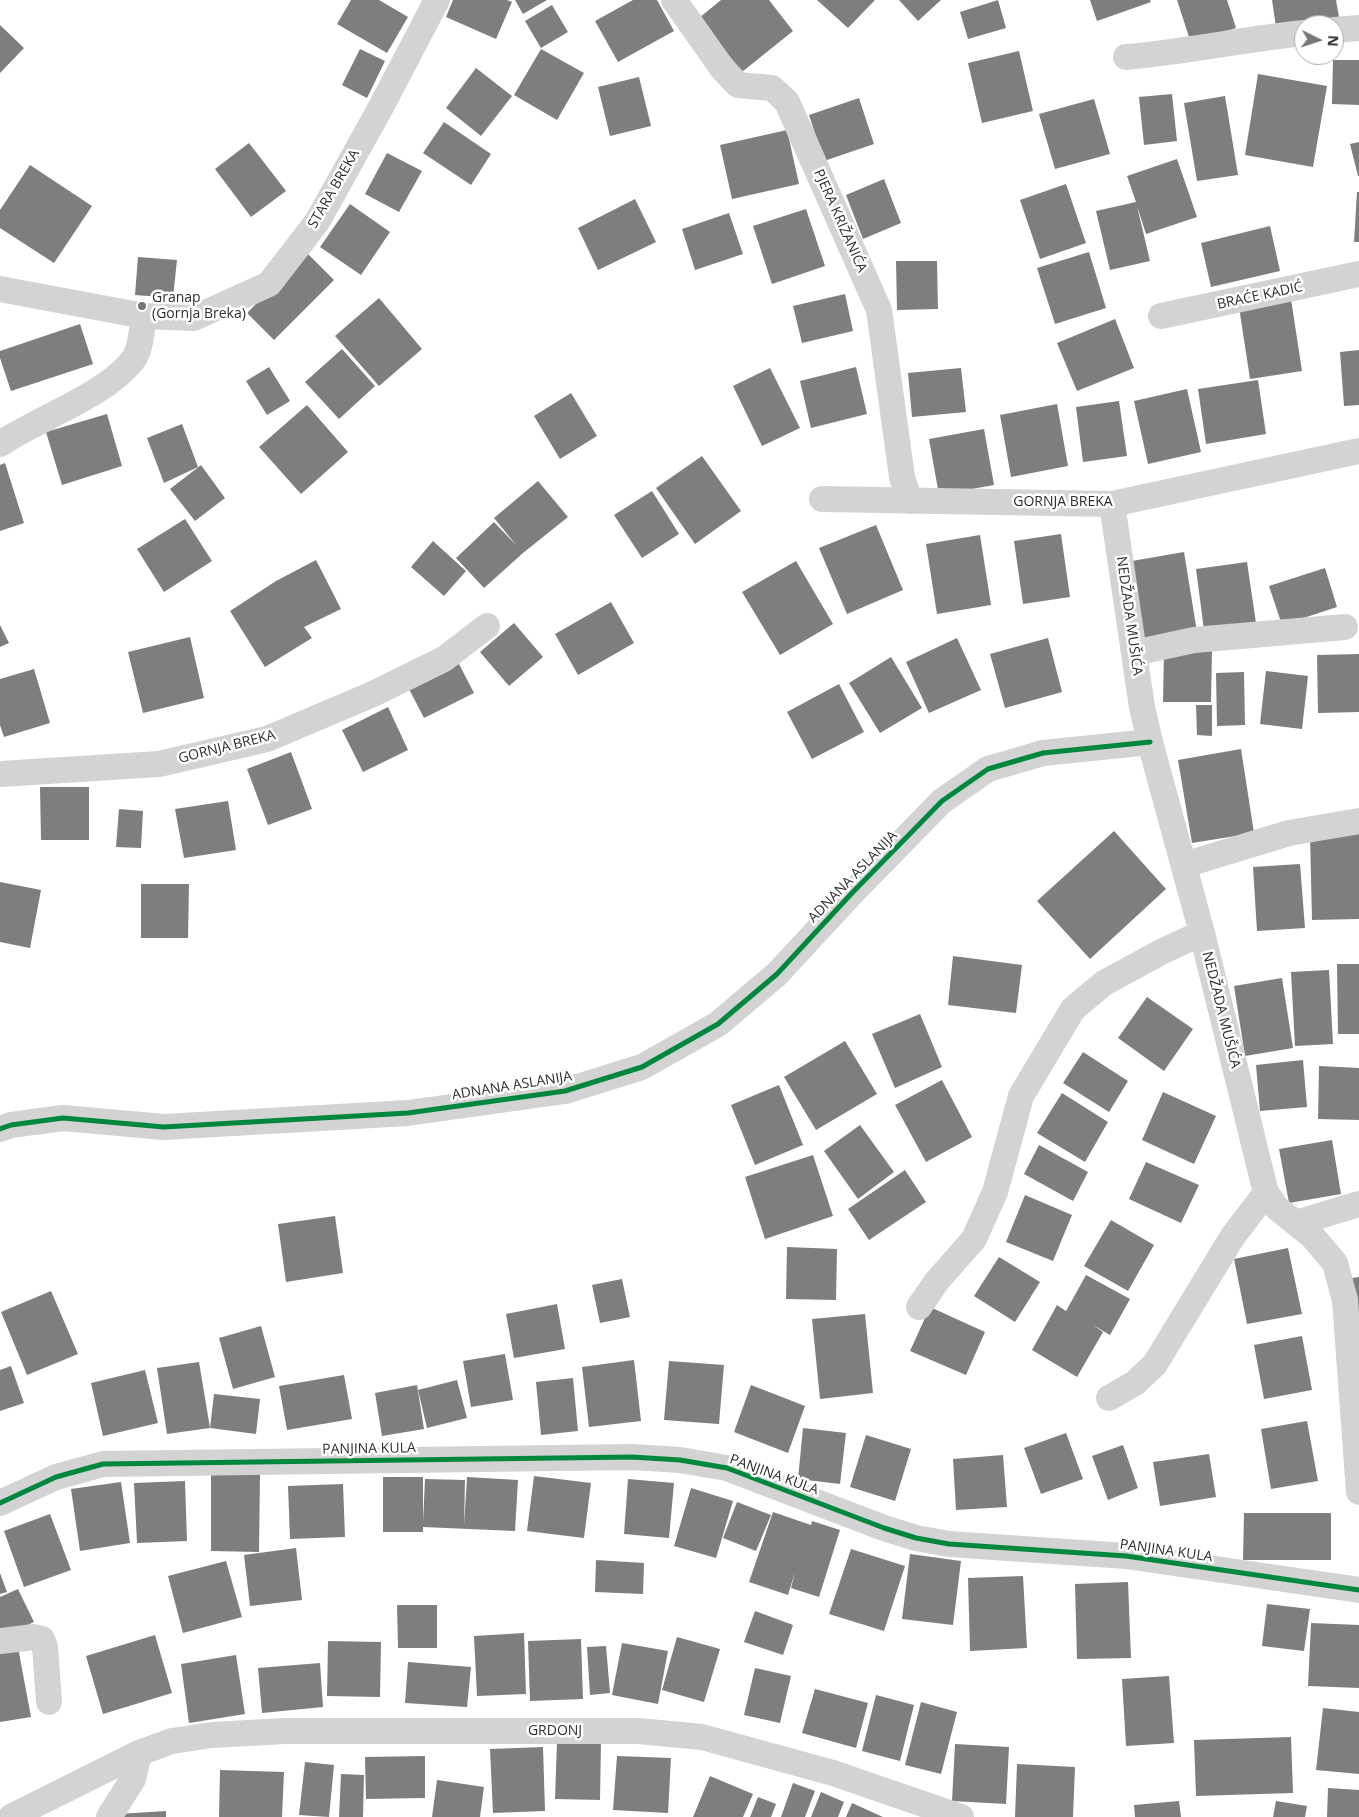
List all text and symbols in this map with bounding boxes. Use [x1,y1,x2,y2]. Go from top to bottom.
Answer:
north arrow [1294,15,1344,65]
text: N [1324,35,1343,47]
street label: STARA BREKA [305,147,363,231]
street label: PJERA KRIŽANIĆA [810,167,870,275]
street label: BRAĆE KADIĆ [1216,279,1304,313]
place label: Granap (Gornja Breka) [152,290,246,322]
marker: Granap (Gornja Breka) [136,300,148,312]
street label: GORNJA BREKA [1013,494,1113,510]
street label: NEDŽADA MUŠIĆA [1112,555,1146,677]
street label: GORNJA BREKA [177,727,277,767]
street label: ADNANA ASLANIJA [805,828,901,926]
street label: NEDŽADA MUŠIĆA [1198,950,1244,1070]
street label: ADNANA ASLANIJA [451,1068,573,1104]
street label: PANJINA KULA [322,1440,416,1458]
street label: PANJINA KULA [727,1451,821,1499]
street label: PANJINA KULA [1119,1536,1213,1566]
street label: GRDONJ [528,1723,582,1739]

